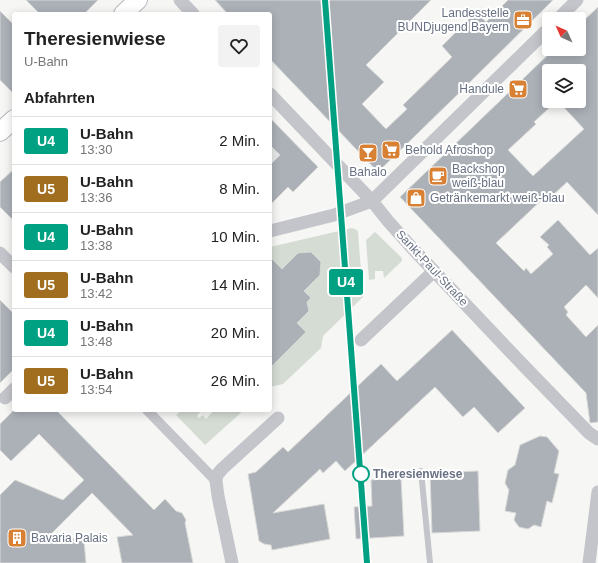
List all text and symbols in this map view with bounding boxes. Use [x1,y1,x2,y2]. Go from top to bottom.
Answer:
place label: Landesstelle BUNDjugend Bayern [398,6,509,34]
office icon: Landesstelle BUNDjugend Bayern [512,9,534,31]
north arrow [542,12,586,56]
map controls [542,12,586,108]
button: heart [218,25,260,67]
text: Theresienwiese [24,28,166,49]
text: U-Bahn [24,54,68,69]
button: layers [542,64,586,108]
supermarket icon: Handule [507,78,529,100]
place label: Handule [459,82,504,96]
text: Abfahrten [24,89,95,106]
text: U-Bahn [80,125,133,142]
text: 2 Min. [219,132,260,149]
text: U4 [37,133,55,149]
supermarket icon: Behold Afroshop [380,139,402,161]
text: 13:30 [80,142,113,157]
bar icon: Bahalo [357,142,379,164]
place label: Behold Afroshop [405,143,493,157]
place label: Backshop weiß-blau [451,162,505,190]
place label: Bahalo [349,165,387,179]
cafe icon: Backshop weiß-blau [427,165,449,187]
text: U-Bahn [80,173,133,190]
text: 8 Min. [219,180,260,197]
text: U5 [37,181,55,197]
shop icon: Getränkemarkt weiß-blau [405,187,427,209]
text: 13:36 [80,190,113,205]
place label: Getränkemarkt weiß-blau [430,191,565,205]
text: U-Bahn [80,221,133,238]
street label: Sankt-Paul-Straße [393,227,471,309]
text: 10 Min. [211,228,260,245]
text: U4 [37,229,55,245]
text: 13:38 [80,238,113,253]
text: U-Bahn [80,269,133,286]
line badge: U4 [328,269,364,295]
text: U4 [337,274,355,290]
text: 14 Min. [211,276,260,293]
text: U5 [37,277,55,293]
text: 13:42 [80,286,113,301]
text: U-Bahn [80,317,133,334]
text: 20 Min. [211,324,260,341]
text: U4 [37,325,55,341]
text: 13:48 [80,334,113,349]
text: U-Bahn [80,365,133,382]
text: 26 Min. [211,372,260,389]
text: U5 [37,373,55,389]
text: 13:54 [80,382,113,397]
marker: Theresienwiese [352,465,370,483]
place label: Theresienwiese [373,467,463,481]
building icon: Bavaria Palais [6,527,28,549]
place label: Bavaria Palais [31,531,108,545]

